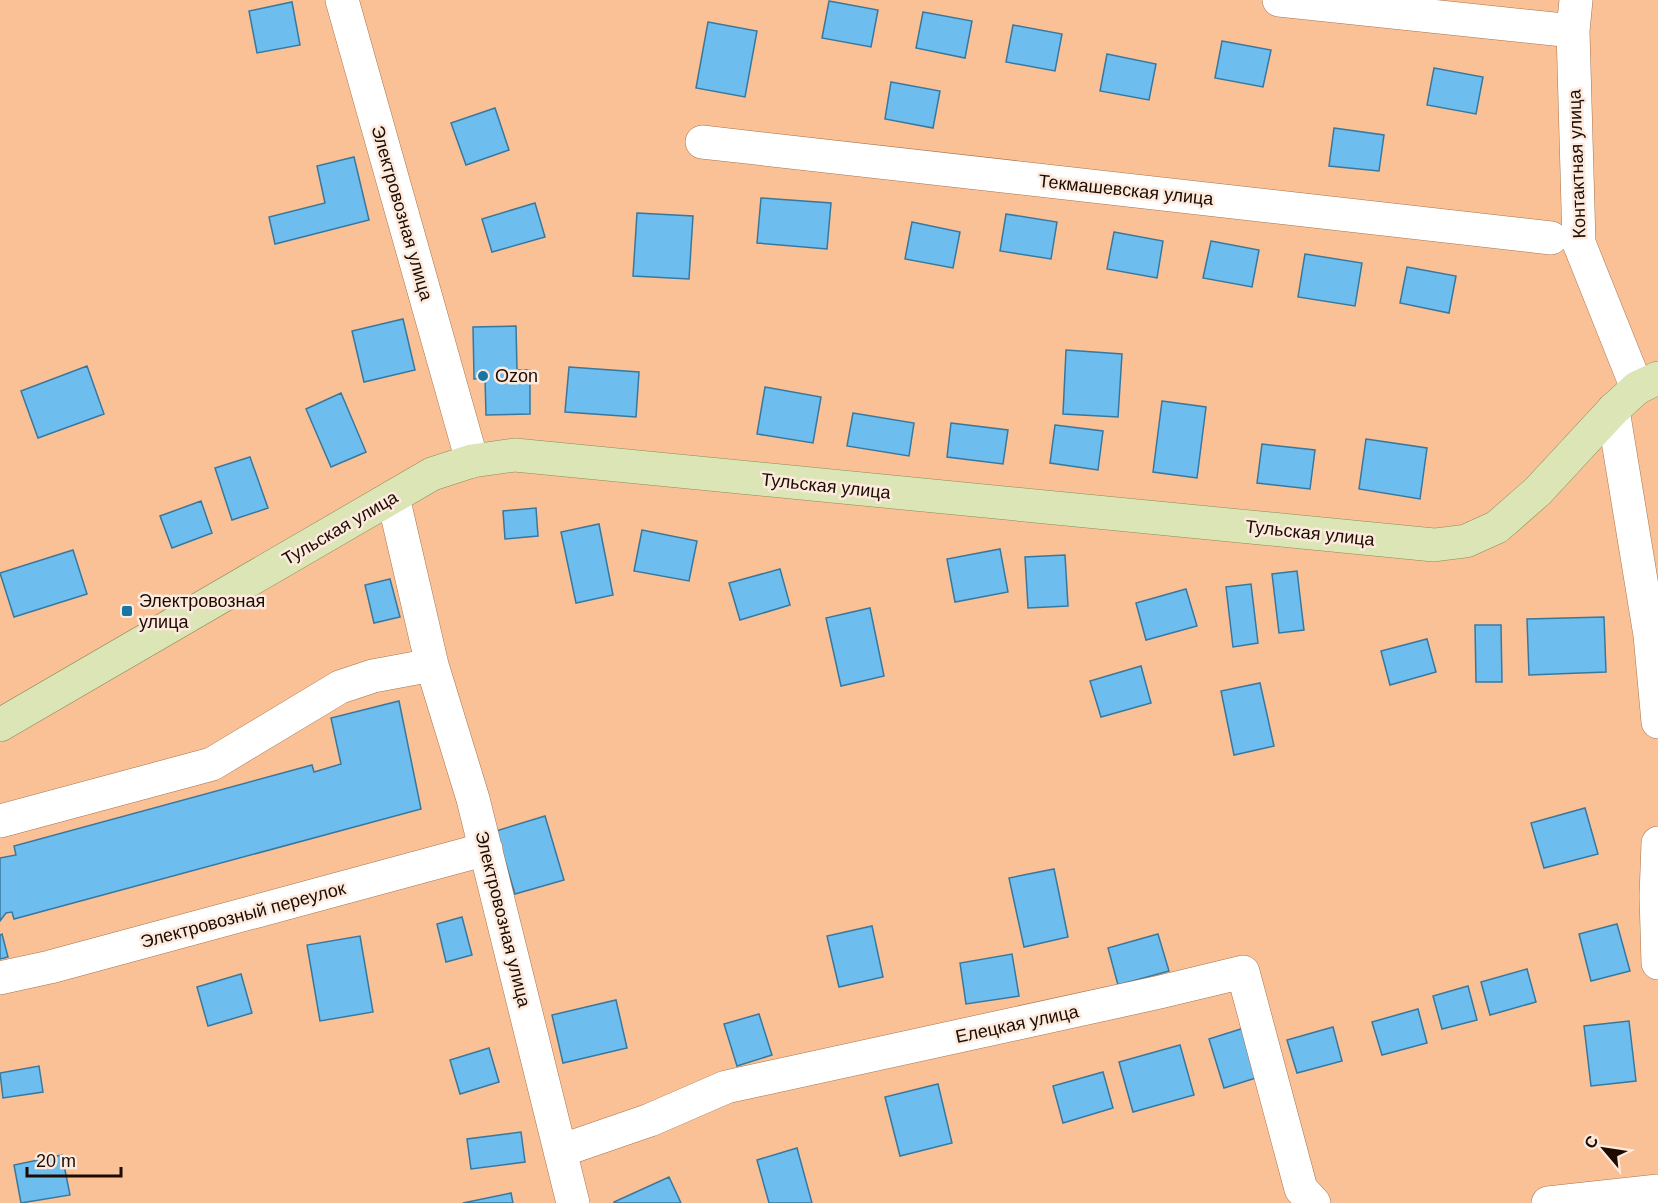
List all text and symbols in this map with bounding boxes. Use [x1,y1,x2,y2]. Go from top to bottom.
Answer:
street label: Контактная улица [1564,88,1590,239]
street label: Электровозная улица [367,123,437,304]
street label: Текмашевская улица [1038,171,1215,209]
place label: Ozon [495,366,538,386]
marker: Ozon [476,369,490,383]
street label: Тульская улица [760,469,893,503]
street label: Тульская улица [279,486,402,569]
street label: Тульская улица [1244,516,1377,550]
place label: Электровозная улица [139,591,265,632]
marker: Электровозная улица [120,604,134,618]
street label: Электровозная улица [471,829,535,1010]
street label: Электровозный переулок [138,878,348,952]
street label: Елецкая улица [954,1001,1081,1047]
north arrow [1574,1119,1634,1179]
text: С [1581,1132,1602,1151]
scale bar [27,1140,122,1178]
text: 20 m [36,1151,76,1171]

